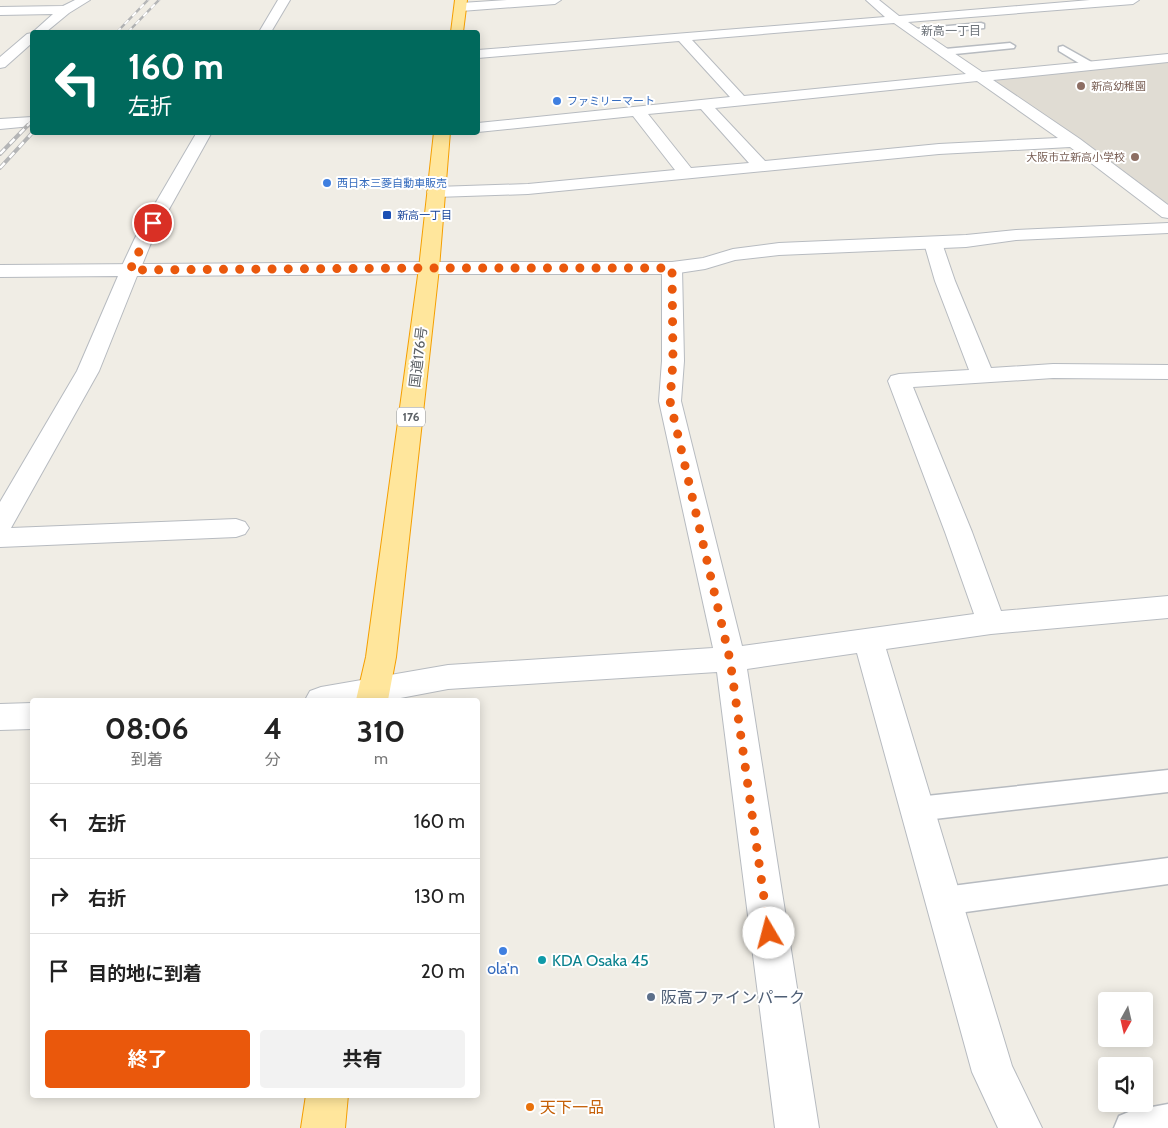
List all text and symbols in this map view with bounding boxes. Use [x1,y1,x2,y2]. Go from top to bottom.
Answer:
district label: 新高一丁目 [921,23,981,38]
text: 160 m [128,45,224,88]
icon: left [45,50,110,115]
place label: 新高幼稚園 [1091,79,1146,93]
marker: 新高幼稚園 [1075,80,1087,92]
text: 左折 [128,93,172,120]
place label: ファミリーマート [567,94,655,108]
marker: ファミリーマート [551,95,563,107]
place label: 大阪市立新高小学校 [1026,150,1125,164]
marker: 大阪市立新高小学校 [1129,151,1141,163]
place label: 西日本三菱自動車販売 [337,176,447,190]
marker: 西日本三菱自動車販売 [321,177,333,189]
pin [132,202,174,244]
place label: 新高一丁目 [397,208,452,222]
icon: arrive [139,209,167,237]
marker: 新高一丁目 [381,209,393,221]
street label: 国道176号 [405,326,431,388]
road number: 176 [397,408,425,427]
text: 08:06 [105,710,189,747]
text: 4 [263,710,282,747]
text: 310 [357,713,405,750]
text: m [374,749,388,768]
text: 到着 [131,750,163,769]
text: 分 [265,750,281,769]
icon: left [45,807,73,835]
text: 160 m [414,810,465,833]
text: 左折 [88,812,126,835]
icon: right [45,882,73,910]
text: 130 m [414,885,465,908]
text: 右折 [88,887,126,910]
position arrow [742,906,794,958]
marker: ola'n [497,945,509,957]
place label: KDA Osaka 45 [552,951,649,970]
marker: KDA Osaka 45 [536,954,548,966]
icon: arrive [45,957,73,985]
place label: ola'n [487,959,519,978]
text: 20 m [421,960,465,983]
text: 目的地に到着 [88,962,202,985]
place label: 阪高ファインパーク [661,988,805,1007]
marker: 阪高ファインパーク [645,991,657,1003]
north arrow [1098,992,1152,1048]
map controls [1098,992,1153,1112]
button: 終了 [45,1030,250,1088]
button: 共有 [260,1030,465,1088]
button: sound [1098,1057,1153,1112]
place label: 天下一品 [540,1098,604,1117]
marker: 天下一品 [524,1101,536,1113]

